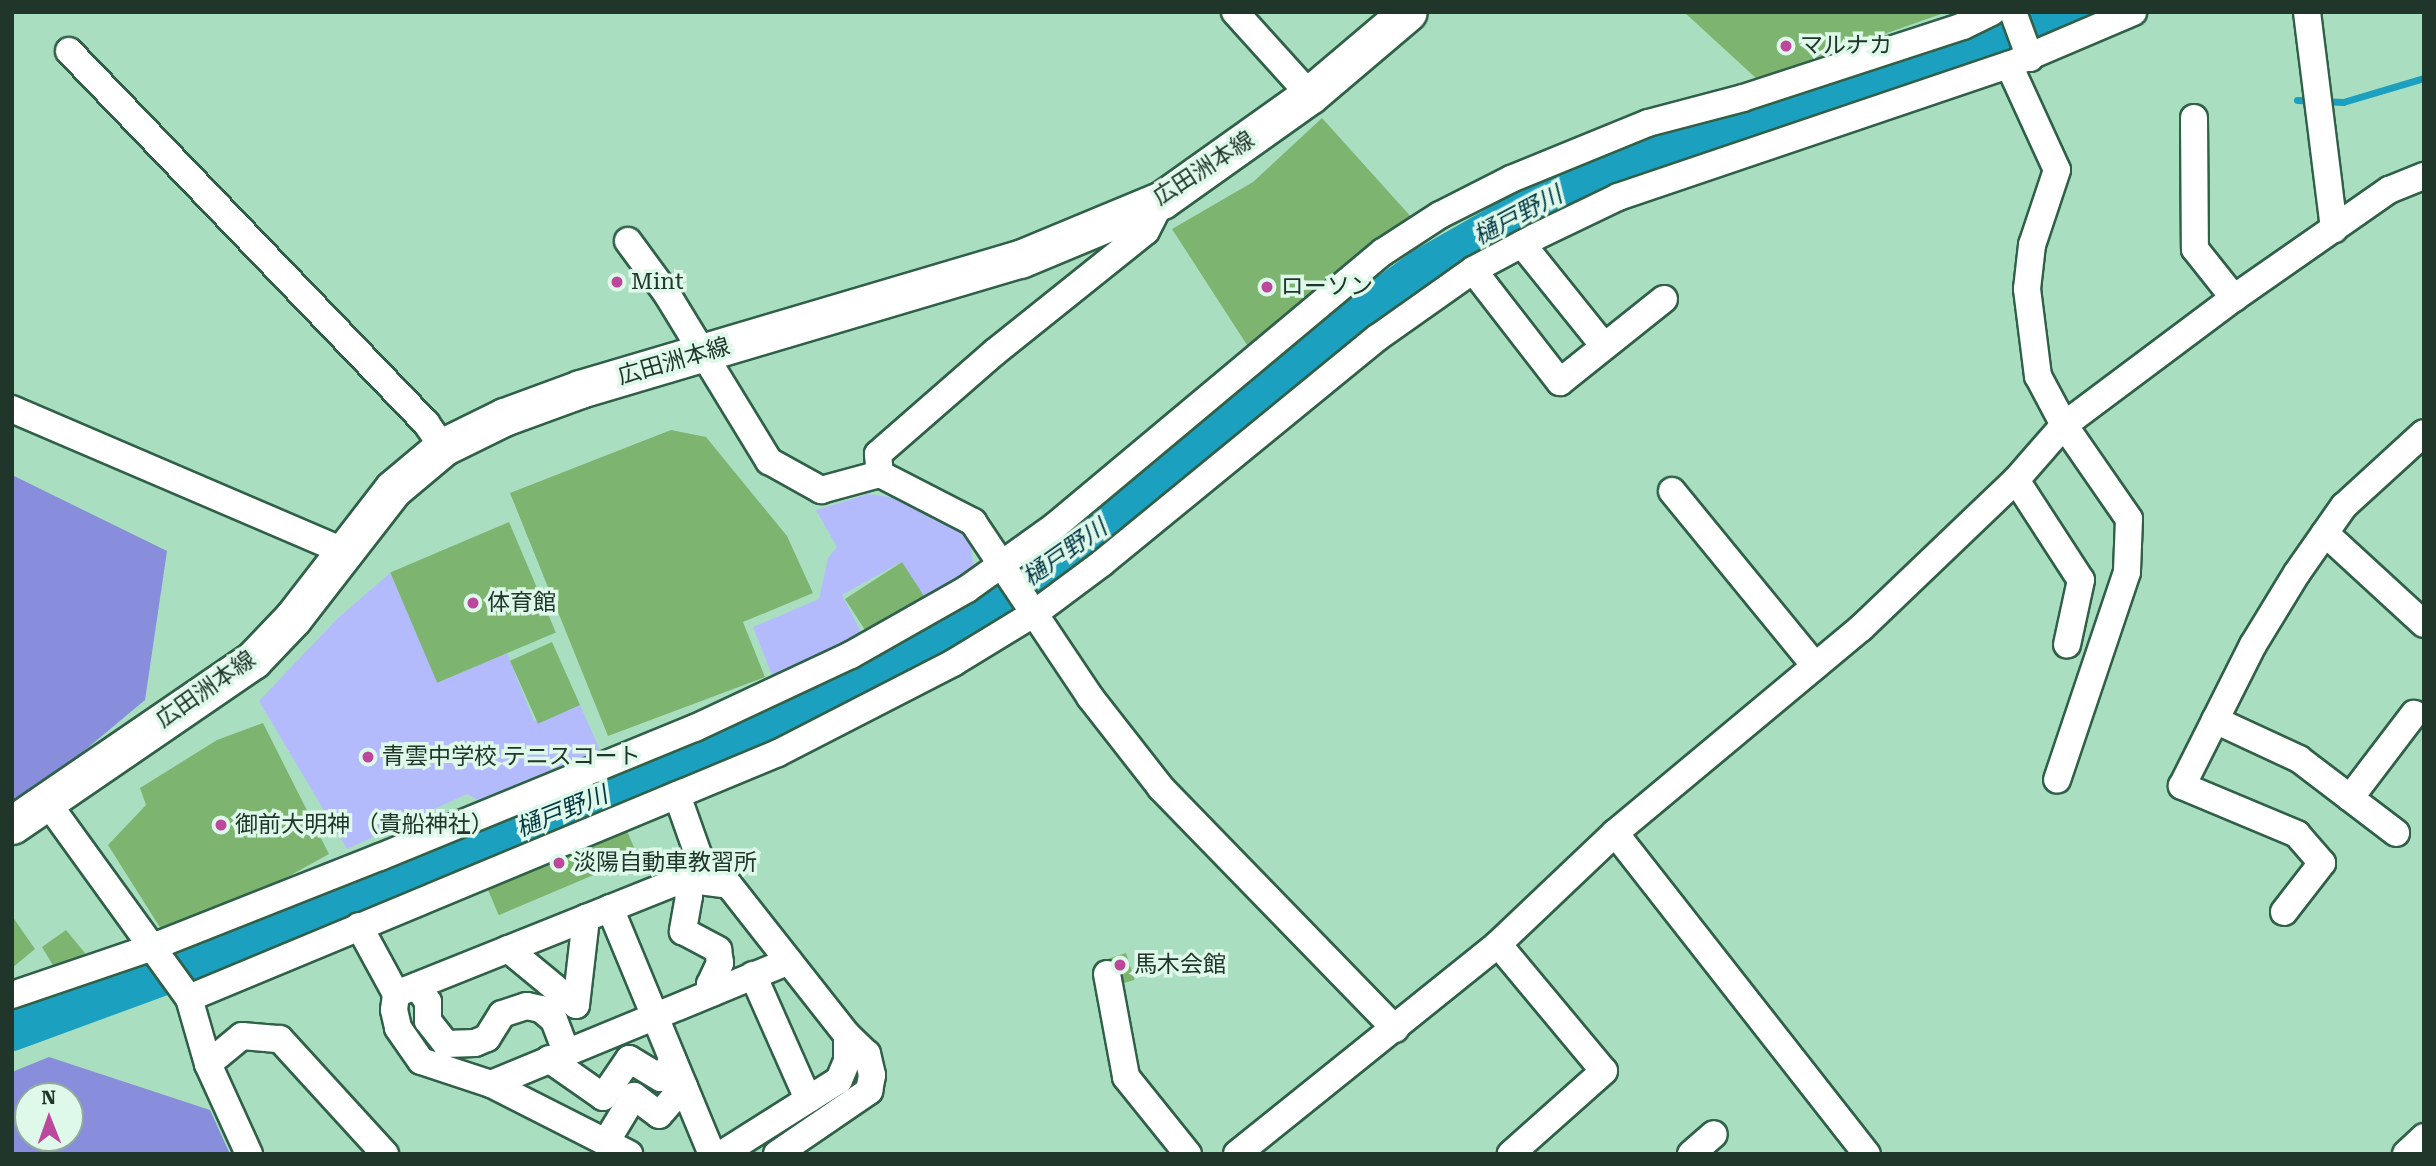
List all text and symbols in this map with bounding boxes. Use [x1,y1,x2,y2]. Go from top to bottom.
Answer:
place label: マルナカ [1800,32,1892,60]
marker: マルナカ [1778,38,1794,54]
street label: 広田洲本線 [1148,126,1260,212]
water label: 樋戸野川 [1469,181,1567,251]
place label: Mint [631,268,684,296]
place label: ローソン [1281,273,1373,301]
marker: Mint [609,274,625,290]
marker: ローソン [1259,279,1275,295]
street label: 広田洲本線 [615,333,733,391]
water label: 樋戸野川 [1017,514,1113,592]
place label: 体育館 [487,589,556,617]
marker: 体育館 [465,595,481,611]
street label: 広田洲本線 [151,646,261,734]
place label: 青雲中学校 テニスコート [382,743,641,771]
marker: 青雲中学校 テニスコート [360,749,376,765]
water label: 樋戸野川 [512,781,612,843]
place label: 御前大明神 （貴船神社） [235,811,494,839]
marker: 御前大明神 （貴船神社） [213,817,229,833]
place label: 淡陽自動車教習所 [573,849,757,877]
marker: 淡陽自動車教習所 [551,855,567,871]
place label: 馬木会館 [1134,951,1226,979]
marker: 馬木会館 [1112,957,1128,973]
north arrow [14,1082,84,1152]
text: N [41,1086,56,1109]

